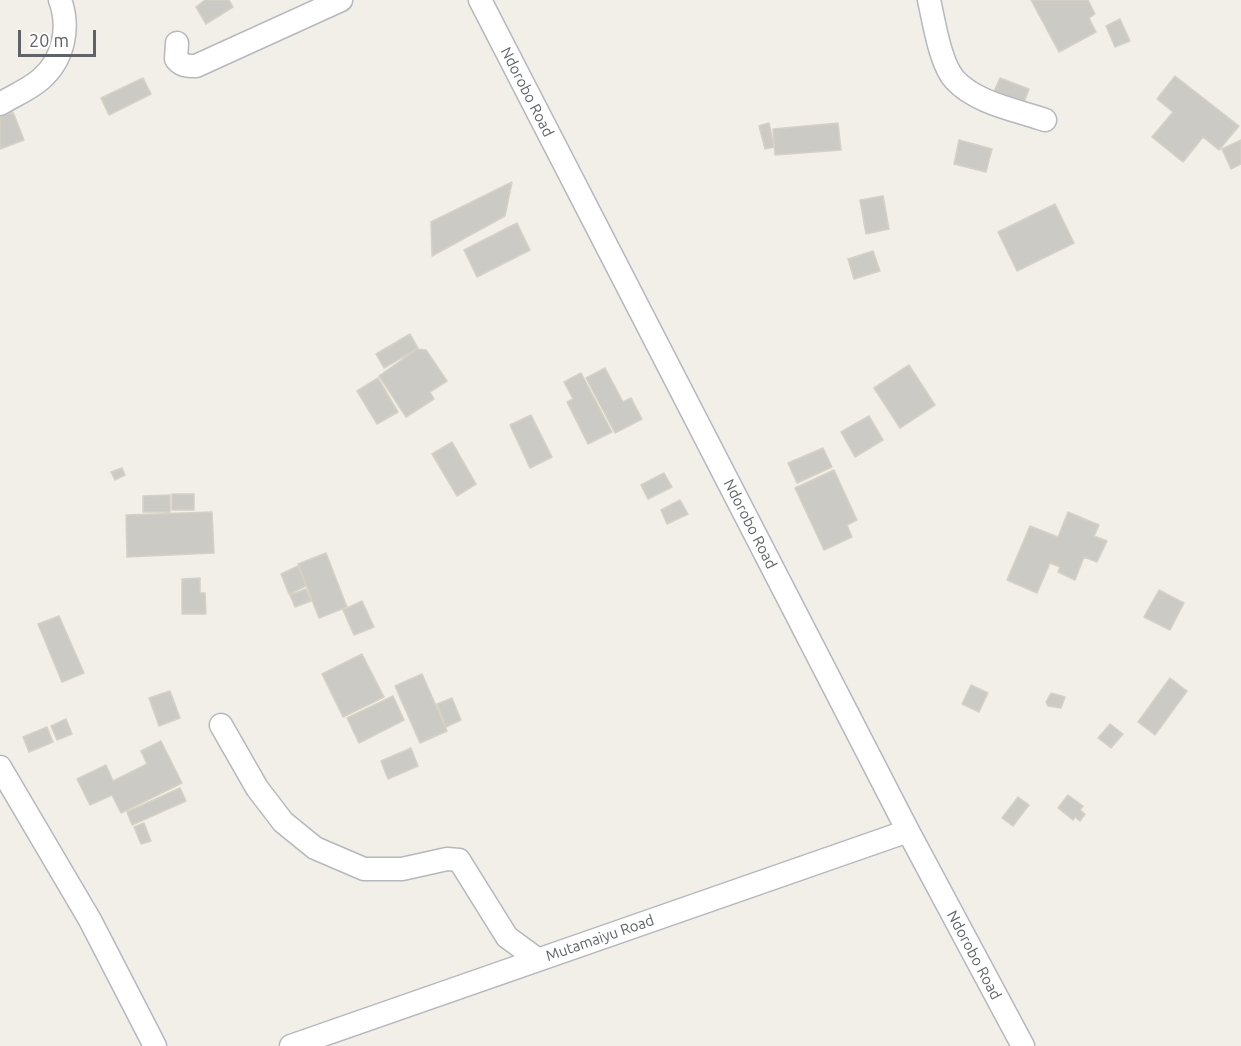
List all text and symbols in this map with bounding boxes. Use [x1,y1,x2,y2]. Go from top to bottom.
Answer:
scale bar [21,18,99,56]
text: 20 m [29,30,69,50]
street label: Ndorobo Road [497,44,557,140]
street label: Ndorobo Road [720,476,780,572]
street label: Ndorobo Road [943,907,1005,1003]
street label: Mutamaiyu Road [544,911,656,965]

